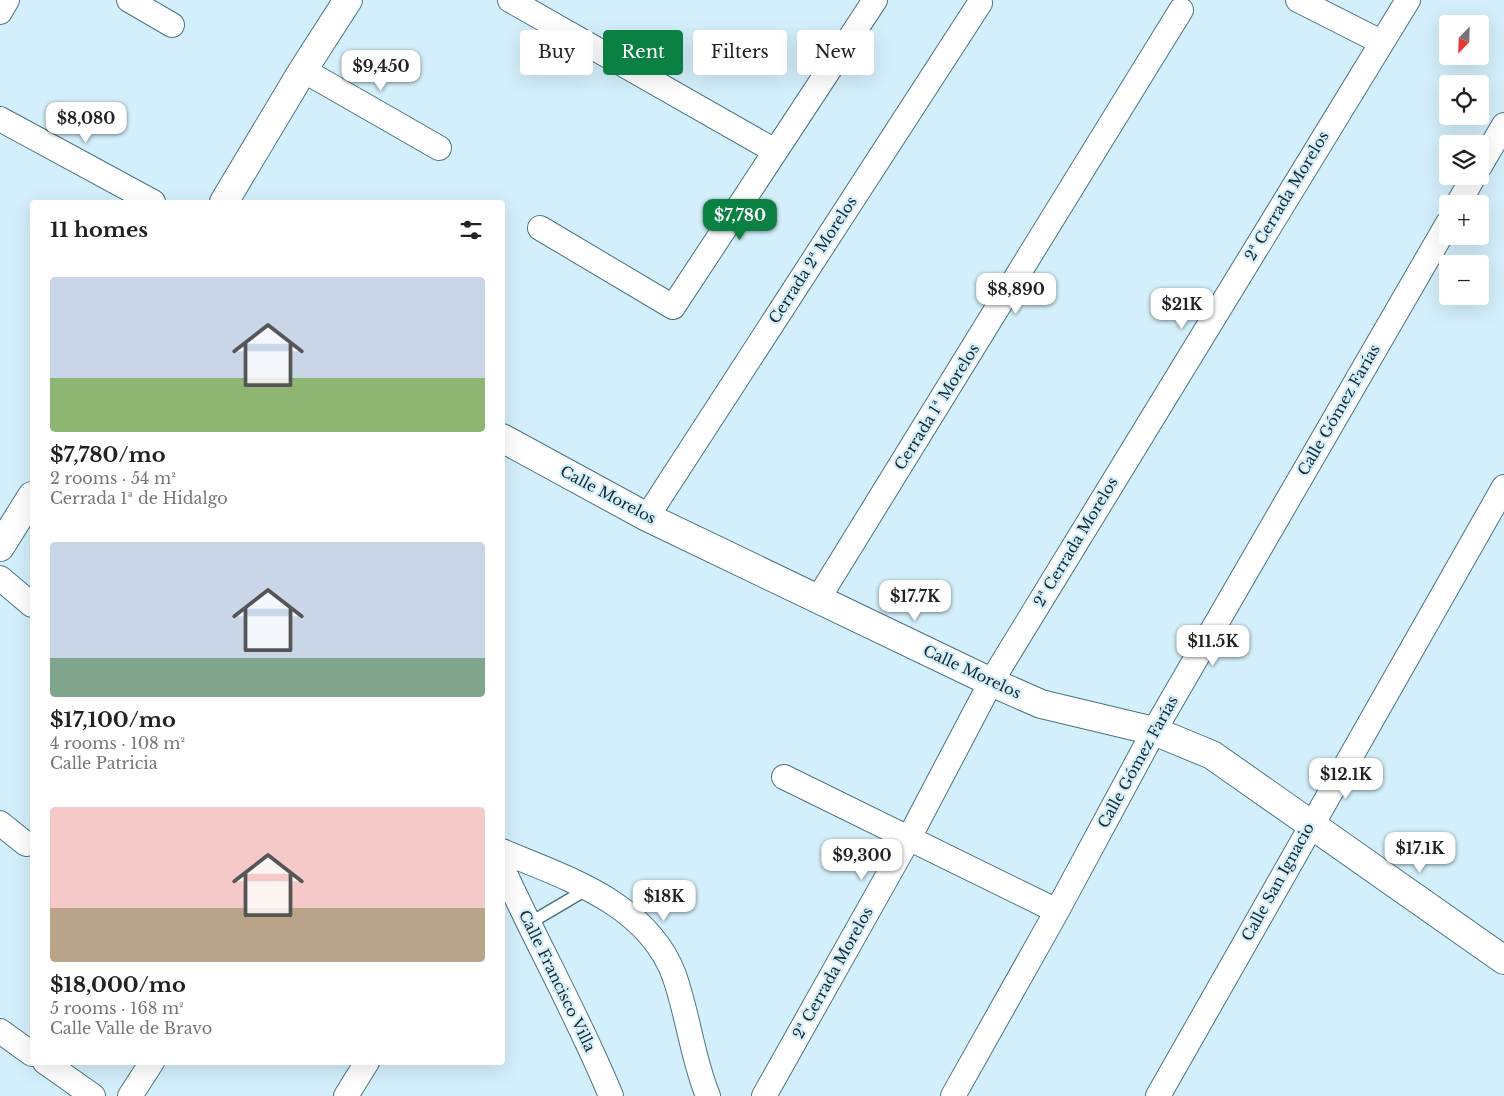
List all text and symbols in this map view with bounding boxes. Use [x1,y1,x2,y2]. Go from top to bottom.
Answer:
north arrow [1439,15,1489,65]
map controls [1439,15,1489,305]
chip: Buy [520,30,593,75]
chip: Rent [603,30,683,75]
chip: Filters [693,30,787,75]
chip: New [797,30,874,75]
pin: $9,450 [340,49,422,92]
text: $9,450 [352,56,410,76]
button: locate [1439,75,1489,125]
pin: $8,080 [45,102,127,144]
text: $8,080 [57,108,115,128]
street label: 2ª Cerrada Morelos [1240,127,1333,264]
button: layers [1439,135,1489,185]
street label: Cerrada 2ª Morelos [764,192,861,327]
button: + [1439,195,1489,245]
pin: $7,780 [699,198,781,241]
text: $7,780 [714,205,766,225]
icon: filters [457,216,485,244]
text: 11 homes [50,217,148,243]
button: − [1439,255,1489,305]
pin: $8,890 [975,272,1057,315]
text: $8,890 [987,279,1045,299]
pin: $21K [1152,288,1212,330]
text: $21K [1162,294,1202,314]
icon: home [223,310,313,400]
street label: Cerrada 1ª Morelos [890,340,983,473]
street label: Calle Gómez Farías [1293,341,1384,479]
text: $7,780/mo [50,442,166,468]
street label: Calle Morelos [557,461,660,528]
text: 2 rooms · 54 m² [50,468,176,488]
street label: 2ª Cerrada Morelos [1029,473,1122,610]
text: Cerrada 1ª de Hidalgo [50,488,228,508]
icon: home [223,575,313,665]
pin: $17.7K [874,580,956,622]
text: $17.7K [890,586,940,606]
pin: $11.5K [1172,624,1254,667]
text: $11.5K [1187,631,1239,651]
street label: Calle Morelos [920,641,1024,703]
street label: Calle Gómez Farías [1093,692,1182,831]
text: $17,100/mo [50,707,176,733]
text: 4 rooms · 108 m² [50,733,185,753]
text: Calle Patricia [50,753,158,773]
pin: $12.1K [1305,758,1387,800]
text: $12.1K [1320,764,1372,784]
street label: Calle San Ignacio [1237,819,1318,944]
pin: $17.1K [1379,832,1461,874]
pin: $9,300 [821,838,903,881]
text: $17.1K [1396,838,1444,858]
icon: home [223,840,313,930]
text: $9,300 [832,845,892,865]
pin: $18K [634,880,694,922]
text: $18K [644,886,684,906]
street label: 2ª Cerrada Morelos [788,903,877,1042]
street label: Calle Francisco Villa [515,907,600,1055]
text: $18,000/mo [50,972,186,998]
text: 5 rooms · 168 m² [50,998,184,1018]
text: Calle Valle de Bravo [50,1018,212,1038]

